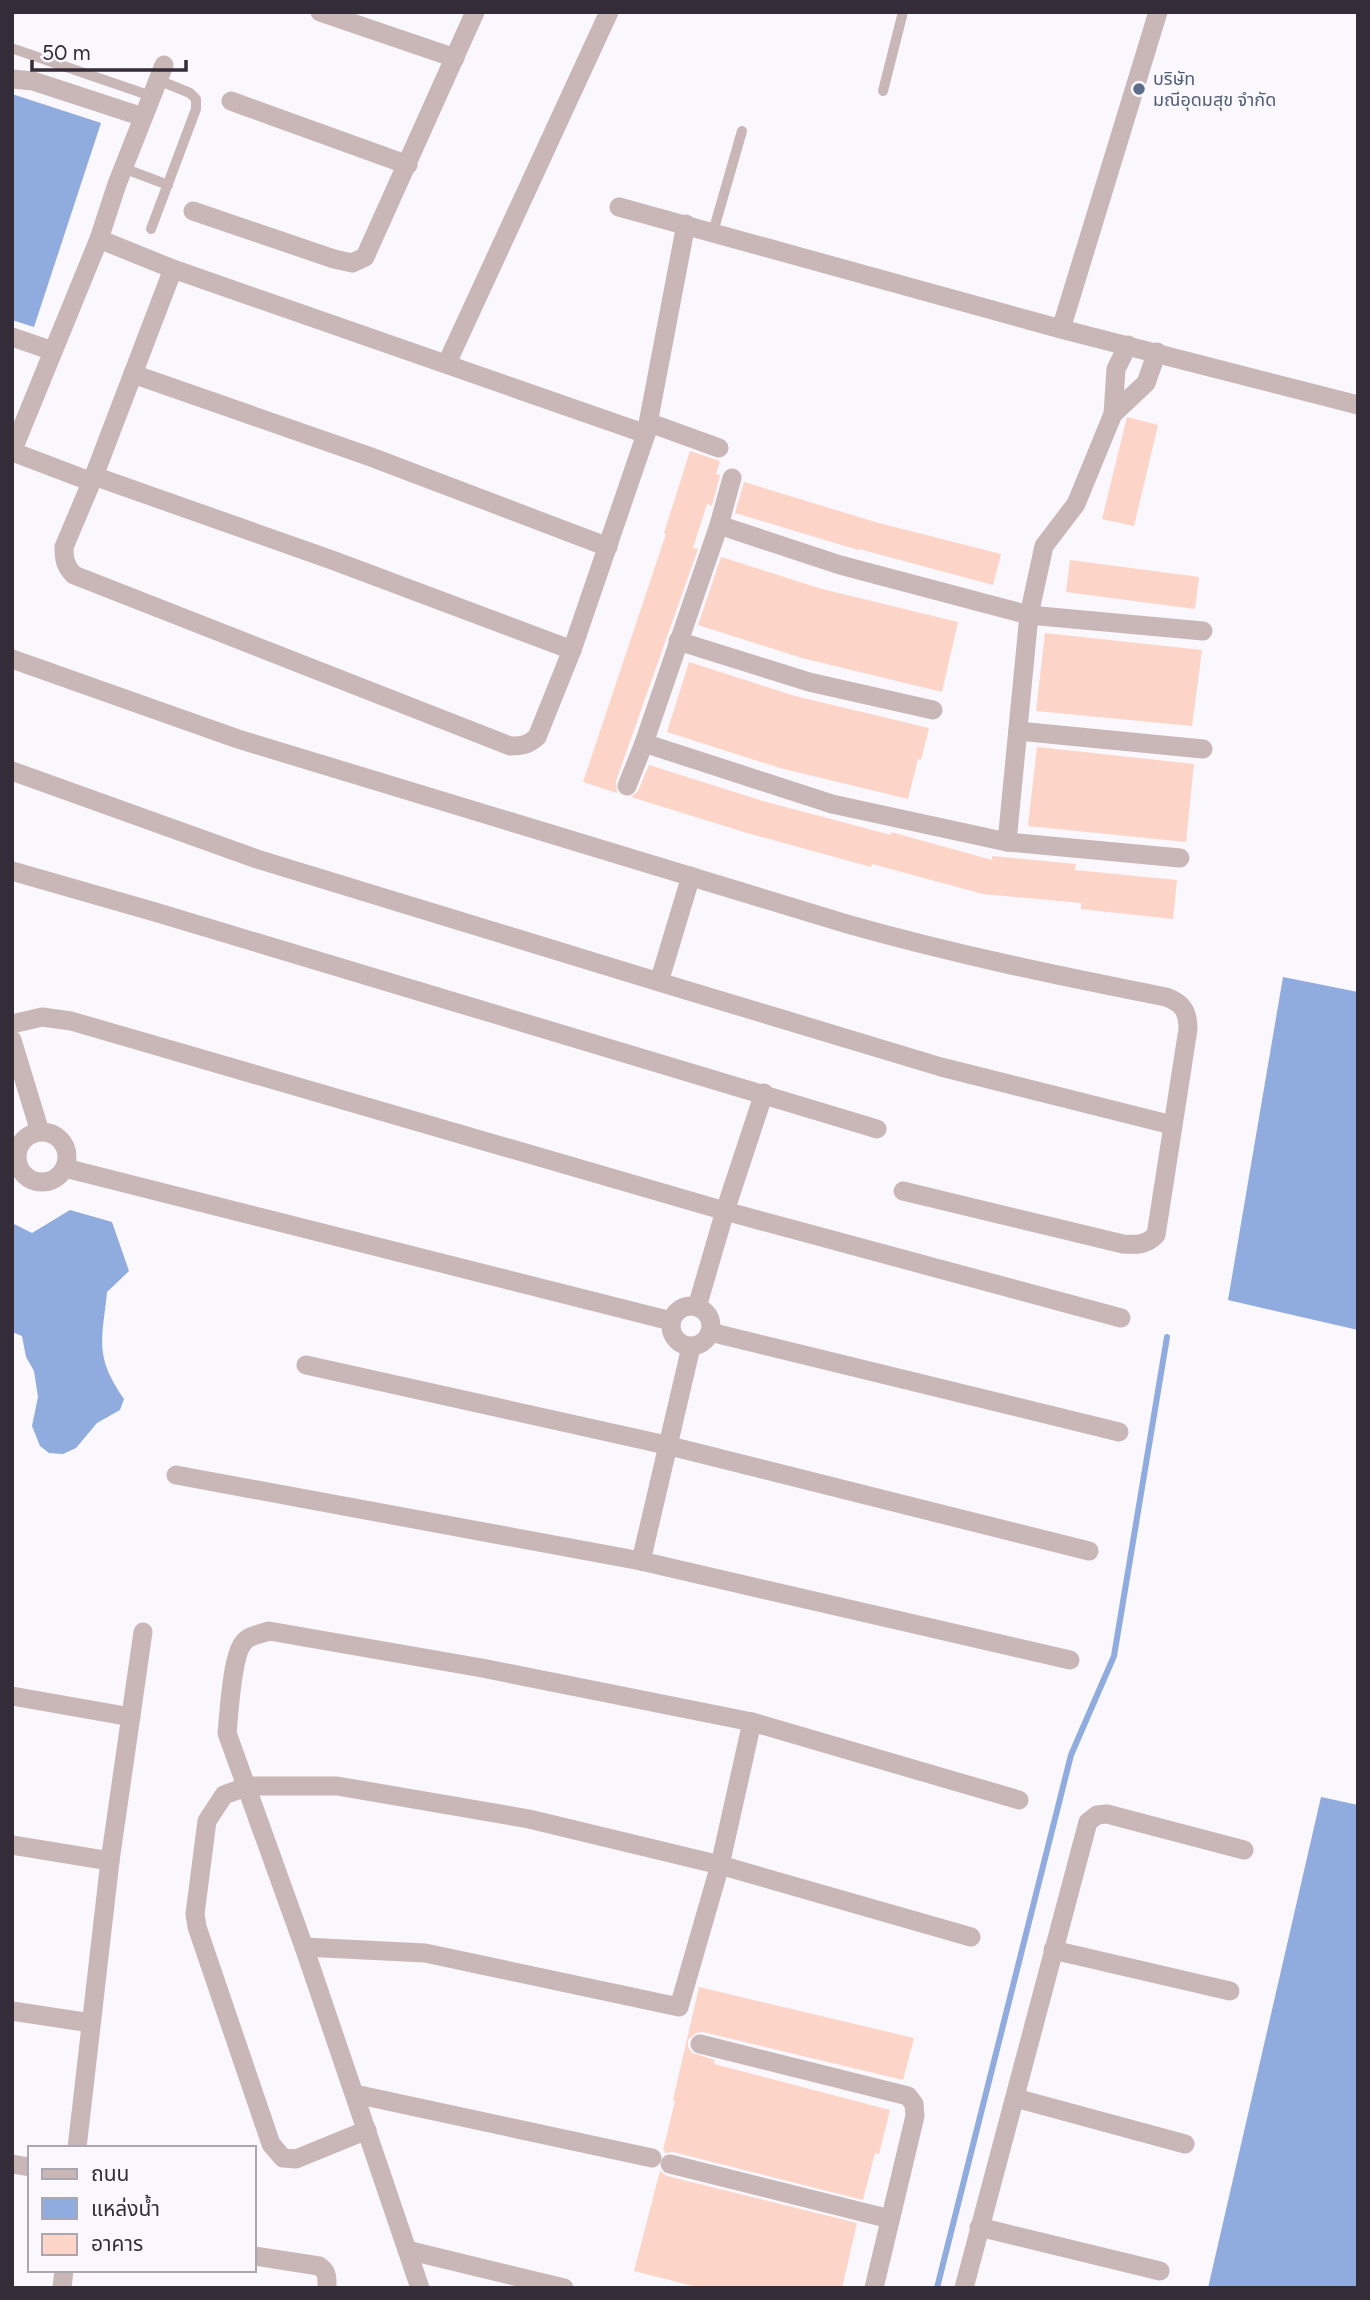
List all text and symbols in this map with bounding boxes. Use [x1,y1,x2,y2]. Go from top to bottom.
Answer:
scale bar [32,28,186,72]
text: 50 m [42,40,91,65]
place label: บริษัท มณีอุดมสุข จำกัด [1153,68,1276,111]
marker: บริษัท มณีอุดมสุข จำกัด [1131,81,1147,97]
legend [28,2146,256,2272]
text: ถนน [91,2161,129,2186]
text: แหล่งน้ำ [91,2194,160,2221]
text: อาคาร [91,2231,143,2256]

